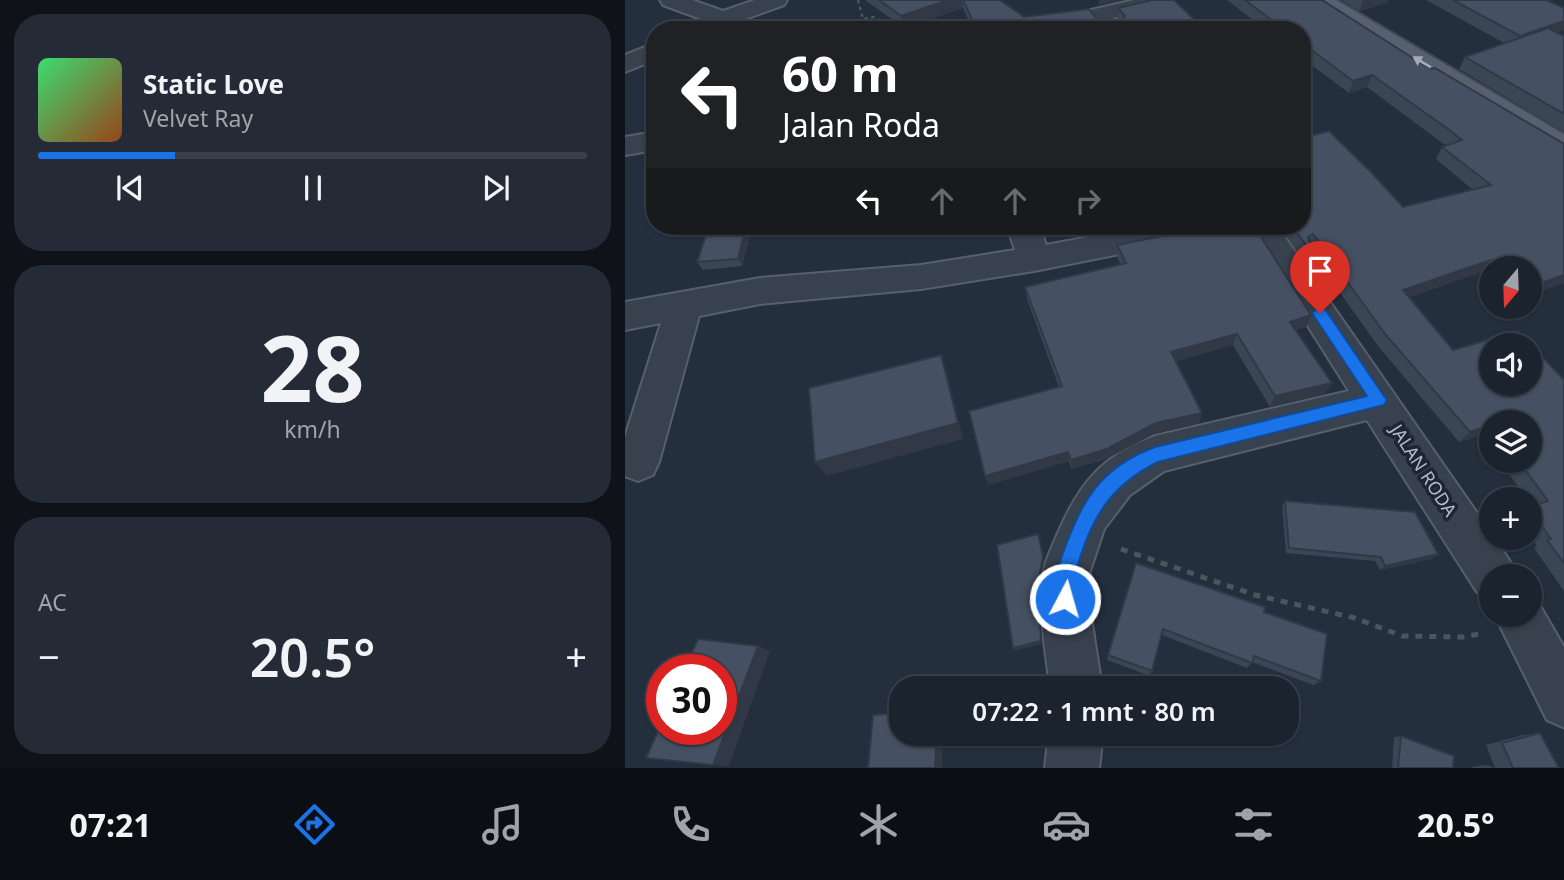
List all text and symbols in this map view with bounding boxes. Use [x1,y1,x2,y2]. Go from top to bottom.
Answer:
text: 60 m [782,40,899,106]
icon: left [667,49,758,140]
one-way arrow [1412,55,1432,68]
text: Static Love [143,66,284,102]
text: Velvet Ray [143,102,253,134]
text: Jalan Roda [782,103,940,146]
icon: previous [111,169,149,207]
icon: pause [294,169,332,207]
icon: next [477,169,515,207]
icon: left [850,182,888,220]
icon: ahead [923,182,961,220]
icon: ahead [996,182,1034,220]
icon: right [1069,182,1107,220]
pin [1290,241,1350,313]
icon: arrive [1301,252,1339,290]
north arrow [1479,256,1542,318]
map controls [1479,256,1542,627]
text: 28 [260,305,365,429]
button: sound [1479,333,1542,396]
button: layers [1479,410,1542,473]
text: km/h [284,413,341,445]
street label: JALAN RODA [1384,418,1463,521]
button: + [1479,487,1542,550]
position arrow [1028,562,1102,636]
button: − [1479,564,1542,627]
text: AC [38,586,67,618]
text: 20.5° [250,621,375,692]
text: − [38,630,60,682]
text: + [565,630,587,682]
speed limit sign: 30 [646,654,737,745]
text: 07:22 · 1 mnt · 80 m [972,693,1216,729]
icon: directions [290,800,339,849]
icon: music [478,800,527,849]
icon: phone [666,800,715,849]
icon: climate [854,800,903,849]
icon: car [1042,800,1091,849]
icon: filters [1229,800,1278,849]
text: 07:21 [69,803,152,846]
text: 20.5° [1417,803,1495,846]

